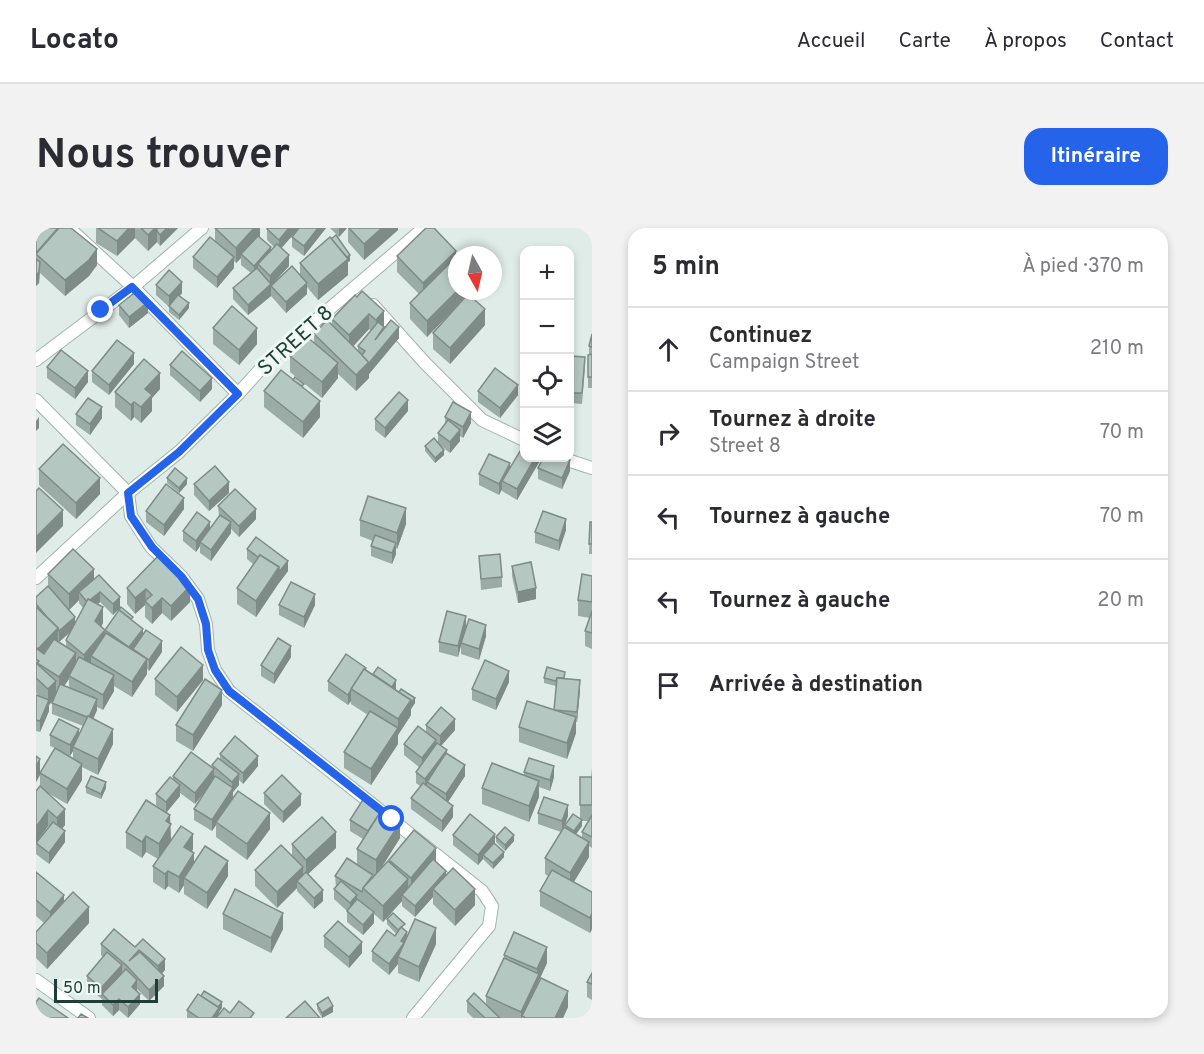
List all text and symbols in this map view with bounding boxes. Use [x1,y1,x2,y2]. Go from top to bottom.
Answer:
text: Locato [30,23,119,59]
text: Accueil [797,28,866,55]
text: Carte [899,28,951,55]
text: À propos [984,28,1067,55]
text: Contact [1100,28,1174,55]
button: Itinéraire [1024,128,1168,185]
text: Nous trouver [36,130,290,183]
north arrow [448,246,502,300]
map controls [520,246,574,462]
button: + [520,246,574,300]
text: 5 min [652,251,720,284]
text: À pied · 370 m [1022,254,1144,280]
route end [87,296,113,322]
street label: STREET 8 [253,300,339,382]
button: − [520,300,574,354]
text: Continuez [709,323,812,350]
icon: ahead [652,333,685,366]
text: 210 m [1090,336,1144,362]
text: Campaign Street [709,350,860,376]
button: locate [520,354,574,408]
text: Tournez à droite [709,407,876,434]
button: layers [520,408,574,462]
icon: right [652,417,685,450]
text: 70 m [1100,420,1144,446]
text: Street 8 [709,434,781,460]
icon: left [652,501,685,534]
text: Tournez à gauche [709,504,890,531]
text: 70 m [1100,504,1144,530]
icon: left [652,585,685,618]
text: Tournez à gauche [709,588,890,615]
text: 20 m [1097,588,1144,614]
icon: arrive [652,669,685,702]
text: Arrivée à destination [709,672,923,699]
route start [378,805,404,831]
scale bar [54,976,158,1004]
text: 50 m [63,979,101,999]

